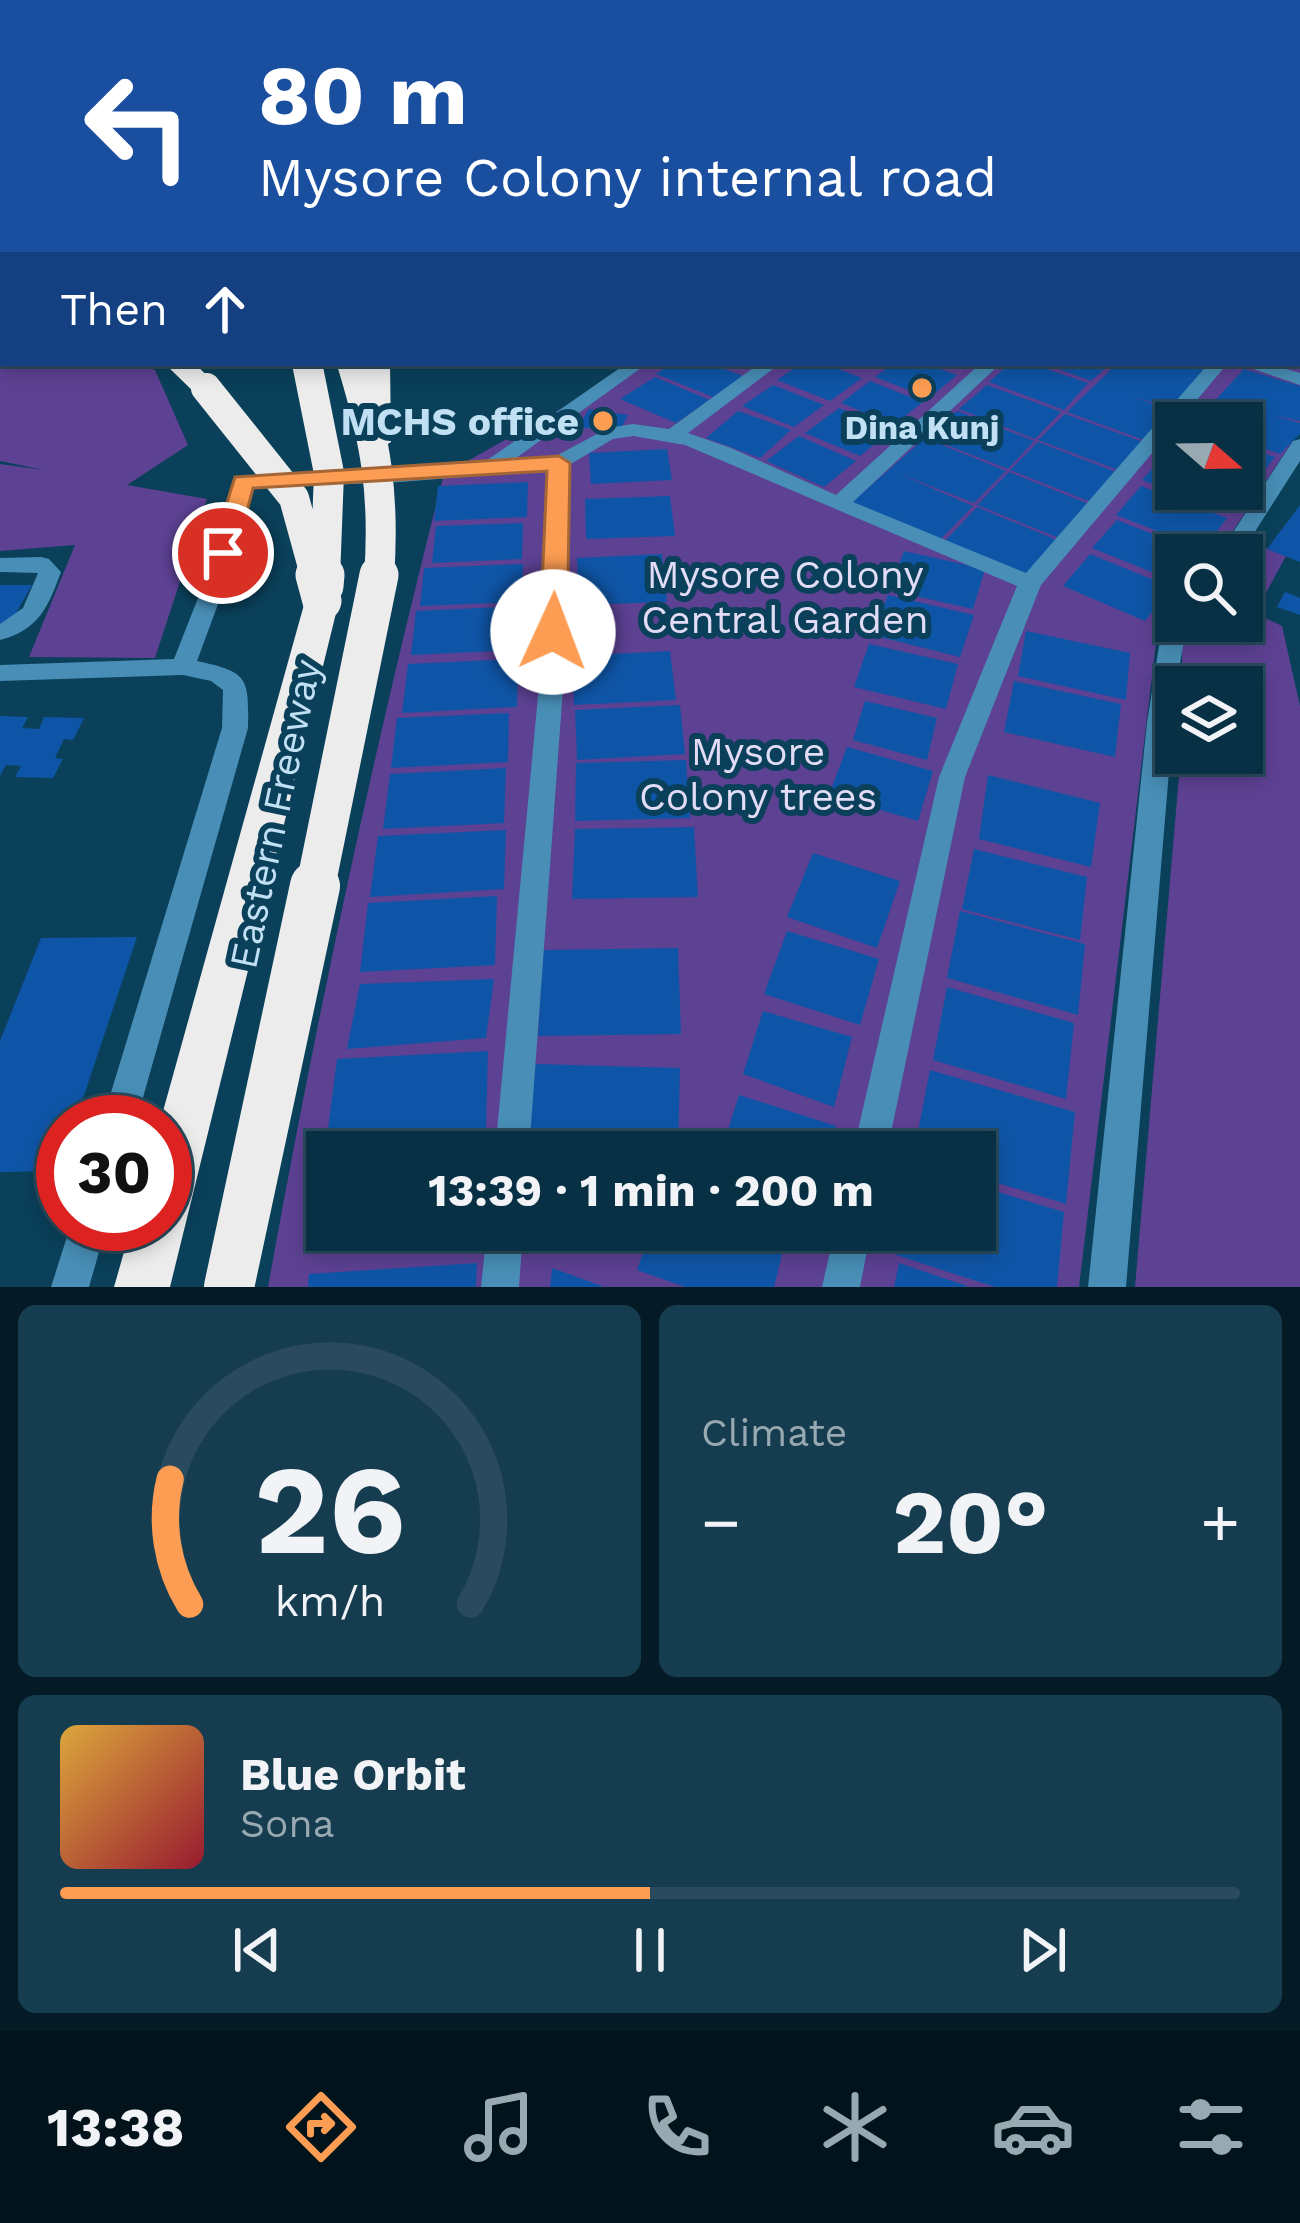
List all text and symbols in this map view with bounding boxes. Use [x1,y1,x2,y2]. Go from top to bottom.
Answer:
text: 80 m [258,46,468,144]
icon: left [60,48,216,204]
text: Mysore Colony internal road [258,146,997,209]
icon: ahead [192,276,258,342]
text: Then [60,283,168,336]
marker: Dina Kunj [909,375,935,401]
place label: MCHS office [341,399,579,444]
north arrow [1155,402,1263,510]
map controls [1155,402,1263,774]
marker: MCHS office [590,408,616,434]
place label: Dina Kunj [845,408,999,447]
pin [172,502,274,604]
icon: arrive [190,520,256,586]
button: search [1155,534,1263,642]
park label: Mysore Colony Central Garden [641,552,929,642]
position arrow [490,569,616,695]
street label: Eastern Freeway [220,655,330,973]
button: layers [1155,666,1263,774]
park label: Mysore Colony trees [639,729,877,819]
speed limit sign: 30 [36,1095,192,1251]
text: 13:39 · 1 min · 200 m [428,1164,874,1217]
text: Climate [701,1410,847,1455]
text: 26 [254,1437,405,1583]
text: 20° [892,1469,1049,1575]
text: − [701,1484,741,1561]
text: + [1200,1484,1240,1561]
text: km/h [274,1576,385,1626]
text: Blue Orbit [240,1748,466,1801]
text: Sona [240,1801,335,1846]
icon: previous [224,1917,290,1983]
icon: pause [617,1917,683,1983]
icon: next [1010,1917,1076,1983]
icon: directions [279,2085,363,2169]
icon: music [457,2085,541,2169]
icon: phone [635,2085,719,2169]
icon: climate [813,2085,897,2169]
icon: car [991,2085,1075,2169]
icon: filters [1169,2085,1253,2169]
text: 13:38 [47,2096,185,2159]

